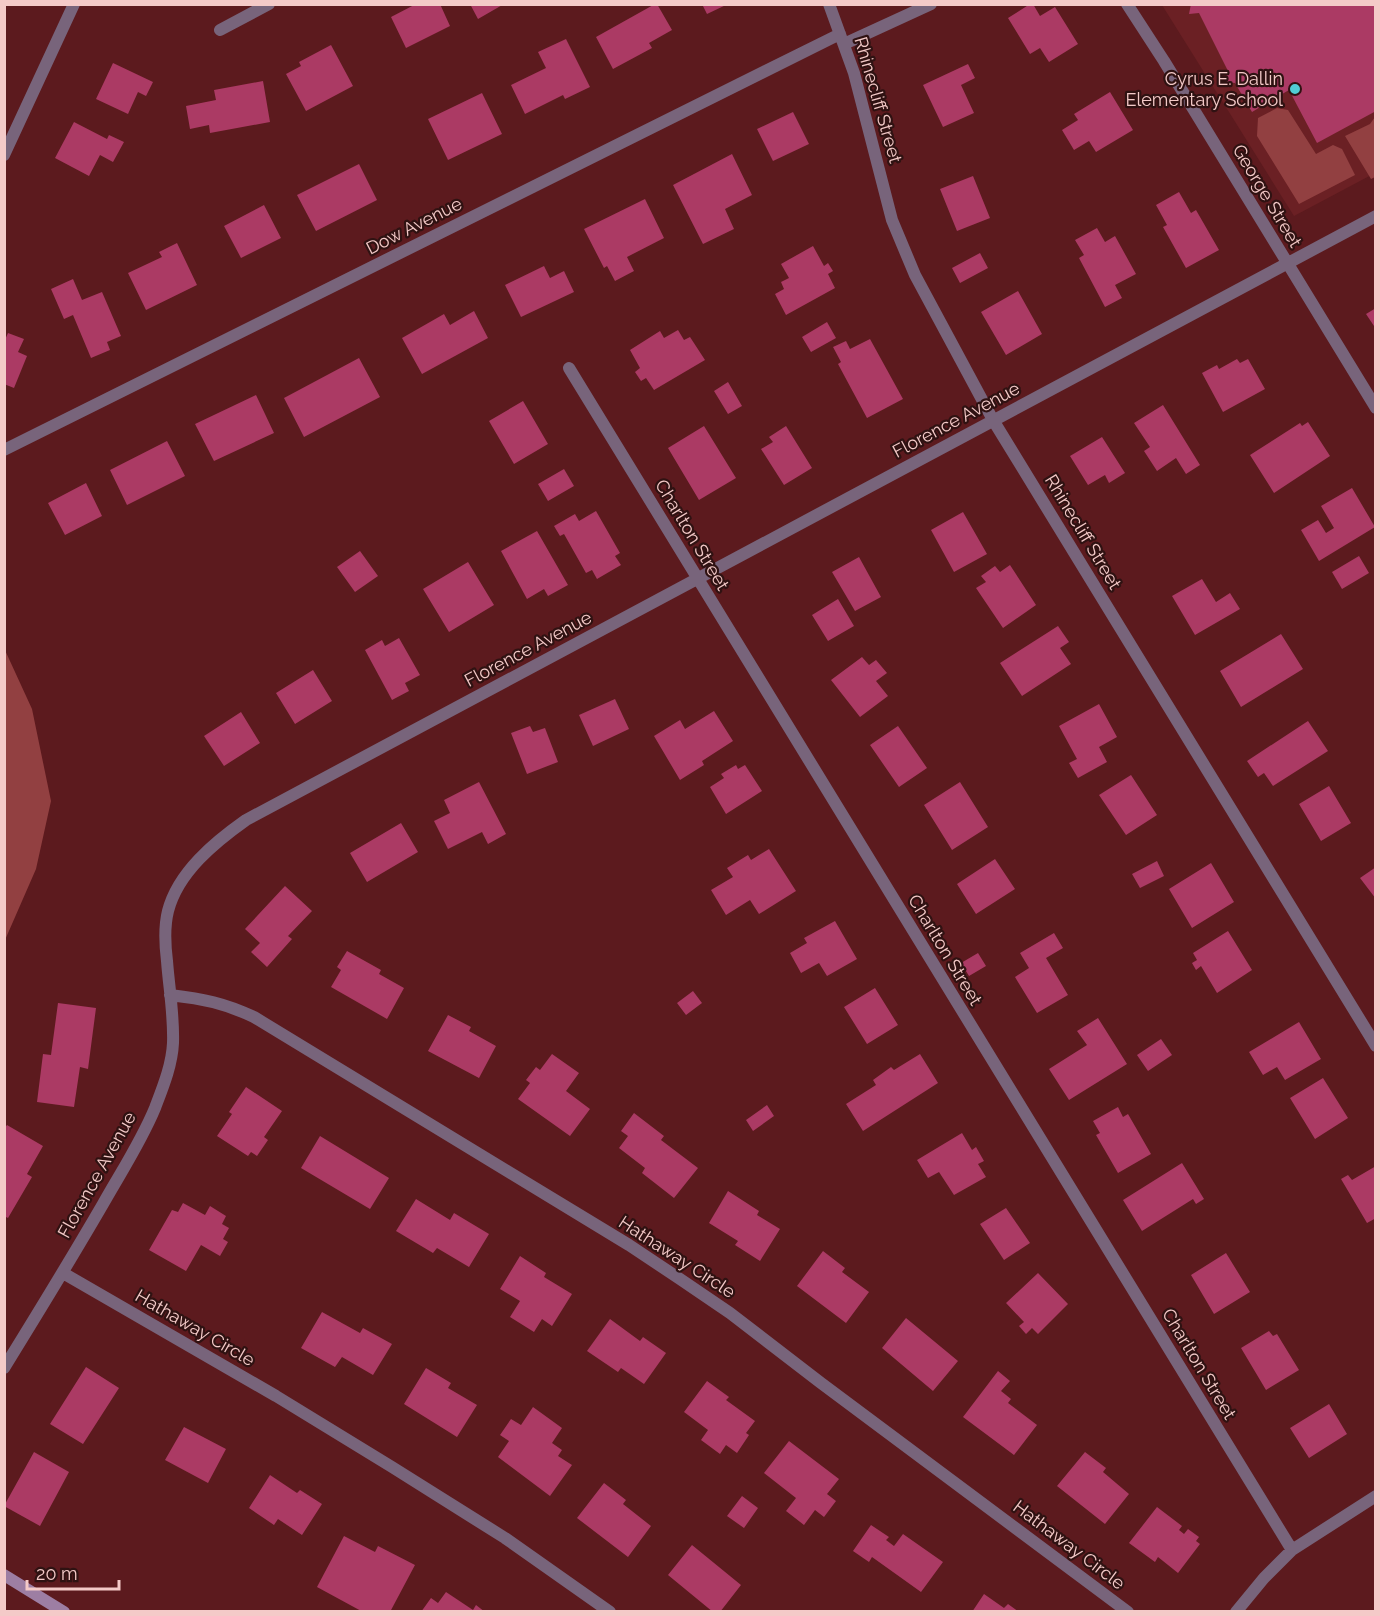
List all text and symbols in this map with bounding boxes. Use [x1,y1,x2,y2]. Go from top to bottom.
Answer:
street label: Rhinecliff Street [850,34,907,165]
place label: Cyrus E. Dallin Elementary School [1125,68,1283,110]
marker: Cyrus E. Dallin Elementary School [1288,82,1302,96]
street label: George Street [1228,140,1306,251]
street label: Dow Avenue [362,192,466,259]
street label: Florence Avenue [889,377,1023,462]
street label: Rhinecliff Street [1041,470,1126,593]
street label: Charlton Street [651,476,734,594]
street label: Florence Avenue [461,606,595,691]
street label: Charlton Street [904,891,987,1009]
street label: Florence Avenue [53,1108,140,1241]
street label: Hathaway Circle [615,1211,740,1302]
street label: Hathaway Circle [132,1285,259,1370]
street label: Charlton Street [1158,1305,1241,1423]
street label: Hathaway Circle [1009,1496,1130,1594]
scale bar [27,1553,118,1591]
text: 20 m [36,1563,78,1584]

